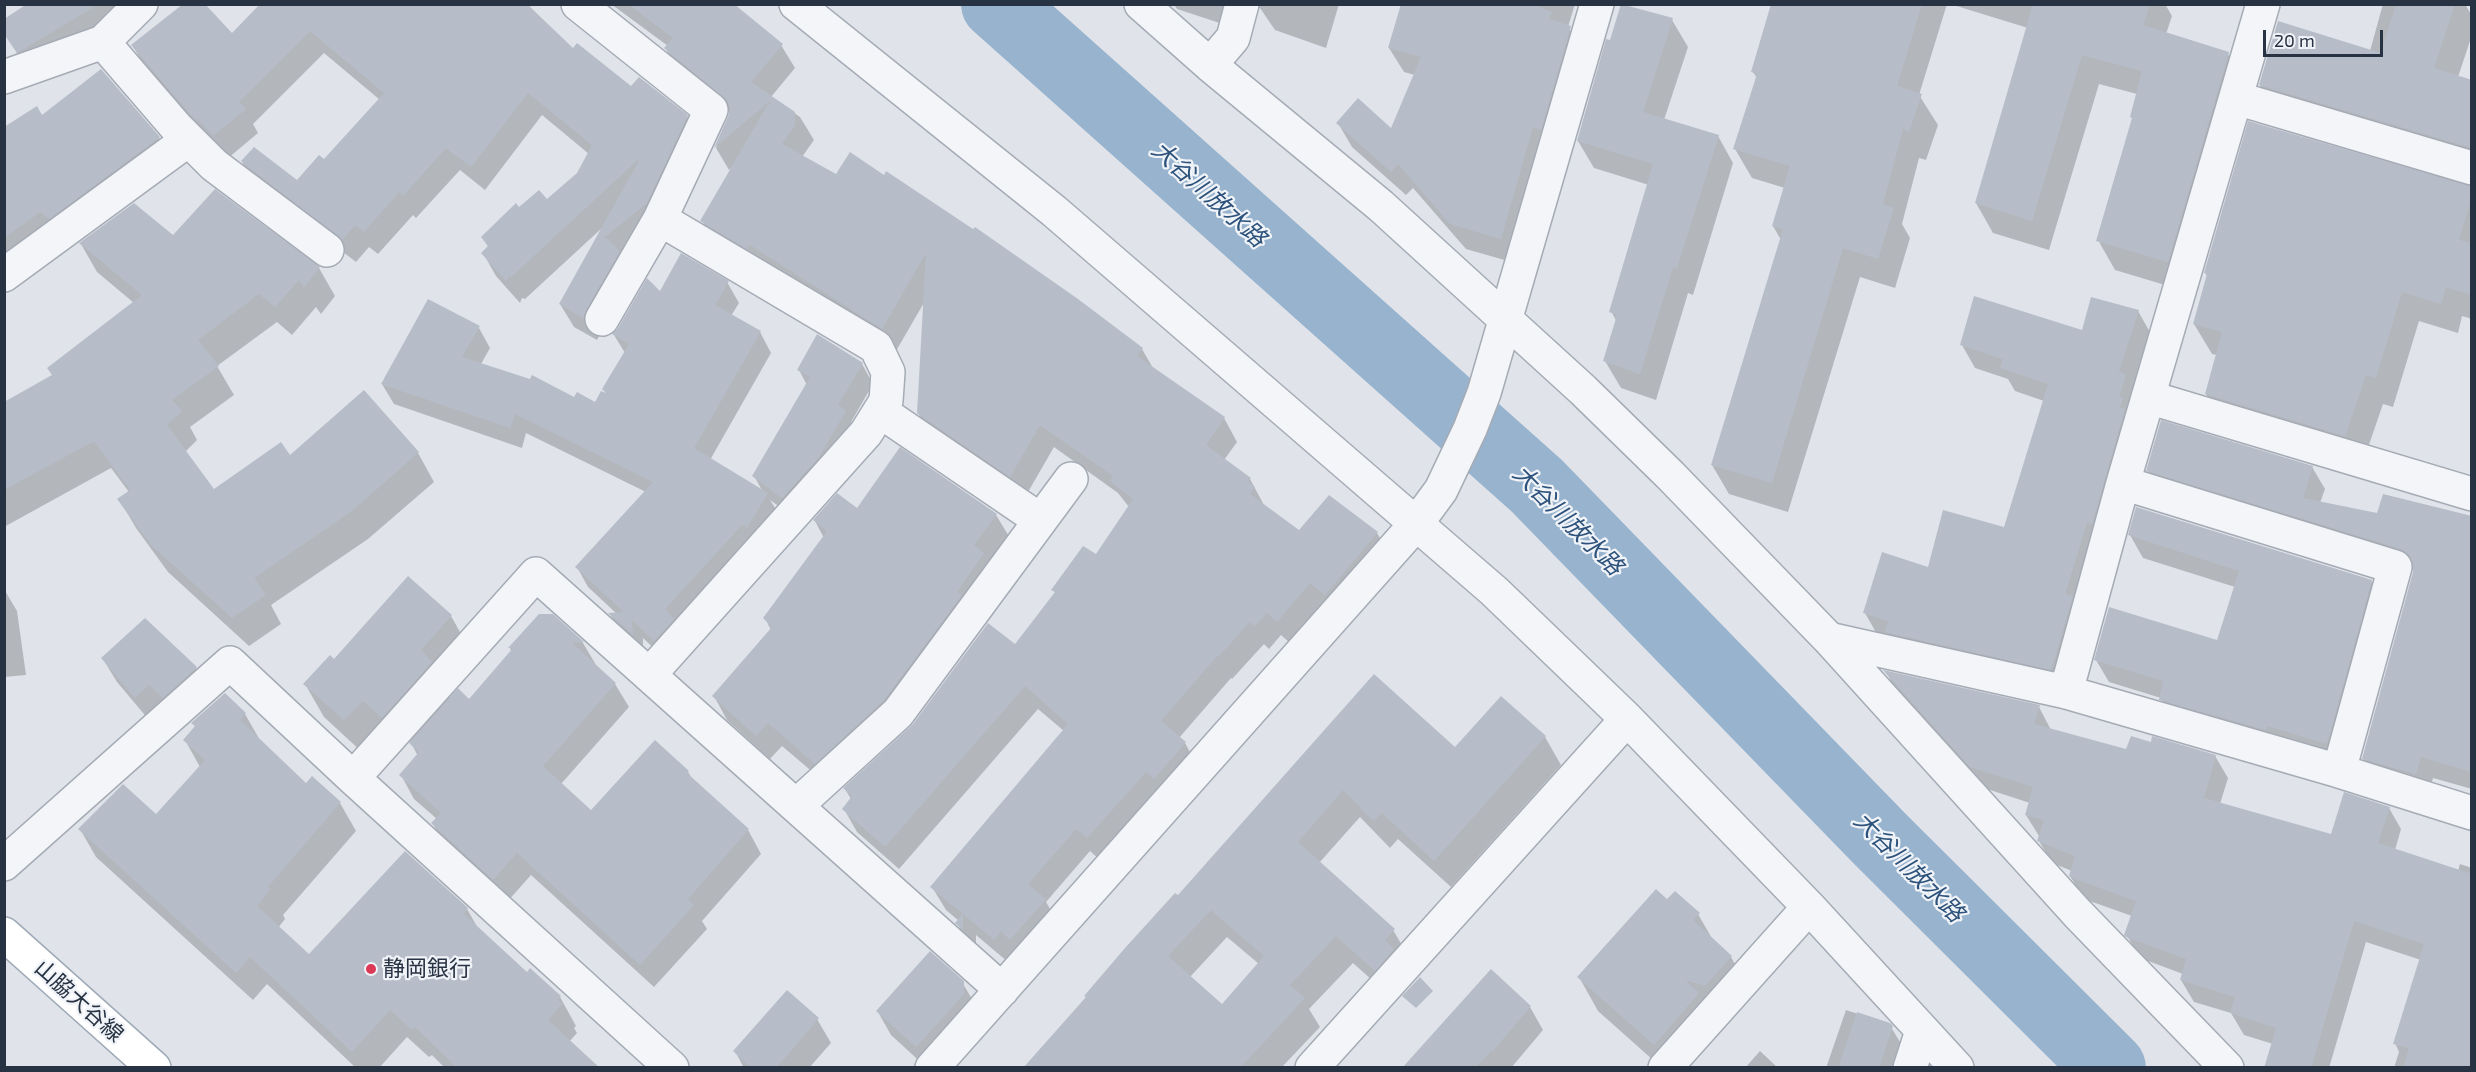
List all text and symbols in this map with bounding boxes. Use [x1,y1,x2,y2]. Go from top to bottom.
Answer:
scale bar [2266,18,2386,56]
text: 20 m [2274,29,2315,51]
water label: 大谷川放水路 [1146,135,1272,253]
water label: 大谷川放水路 [1507,459,1629,581]
water label: 大谷川放水路 [1848,806,1970,928]
street label: 山脇大谷線 [29,954,129,1048]
place label: 静岡銀行 [383,956,471,982]
marker: 静岡銀行 [364,962,378,976]

